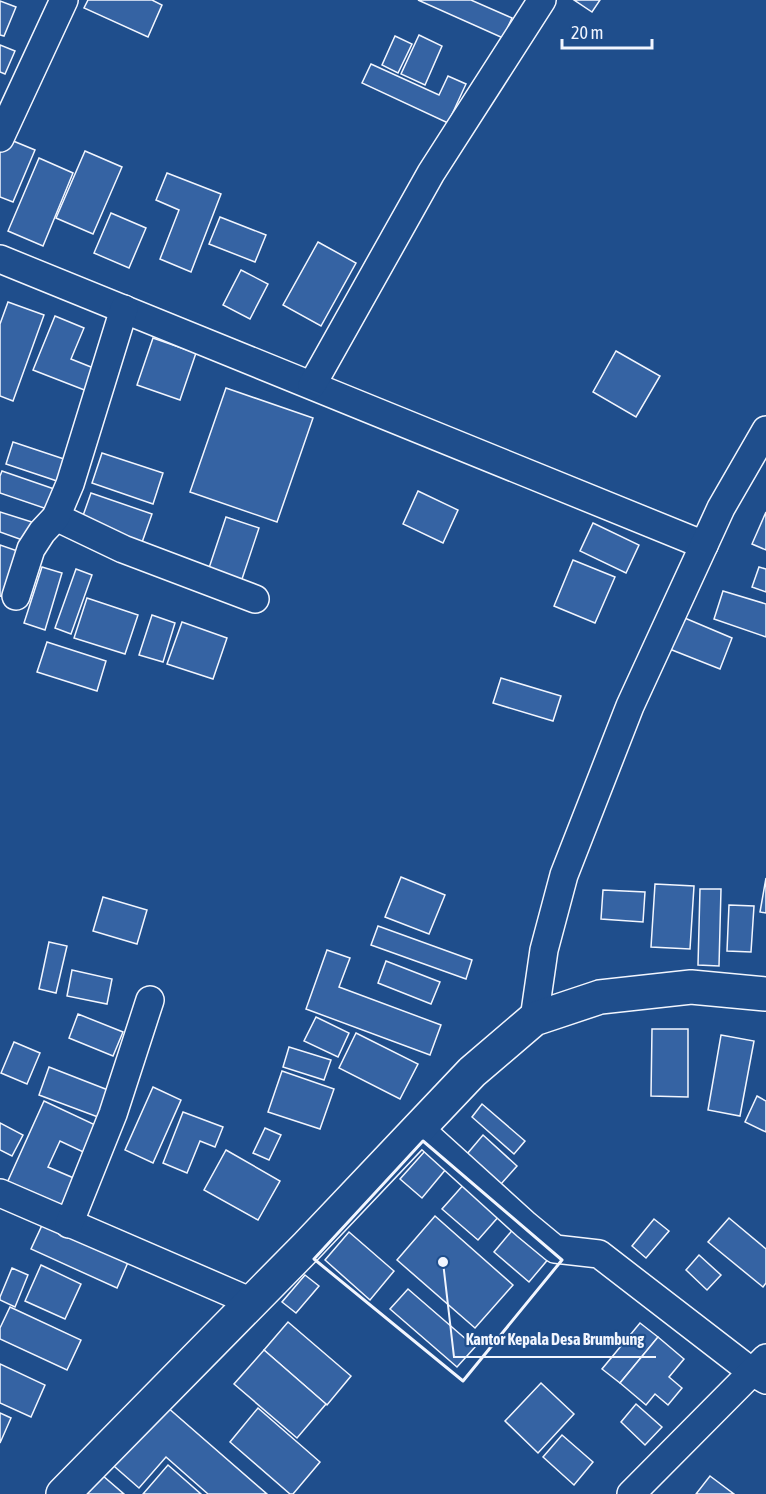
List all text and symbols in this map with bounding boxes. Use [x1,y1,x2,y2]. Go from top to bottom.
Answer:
scale bar [562,12,652,50]
text: 20 m [571,22,603,43]
callout: Kantor Kepala Desa Brumbung [454,1323,656,1357]
text: Kantor Kepala Desa Brumbung [466,1330,644,1348]

